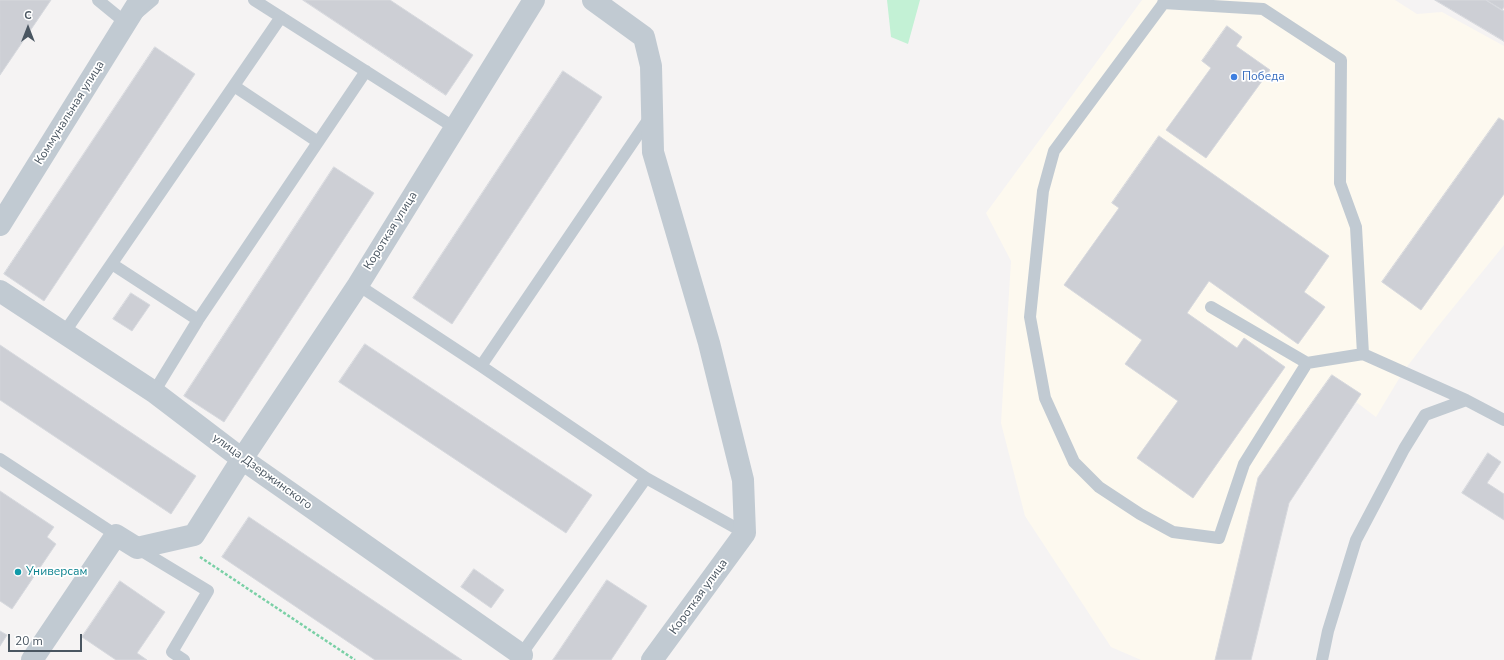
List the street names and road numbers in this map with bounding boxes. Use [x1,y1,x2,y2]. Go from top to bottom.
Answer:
street label: Коммунальная улица [32,58,108,168]
street label: Короткая улица [361,189,421,273]
street label: улица Дзержинского [209,431,315,513]
street label: Короткая улица [667,557,731,637]

